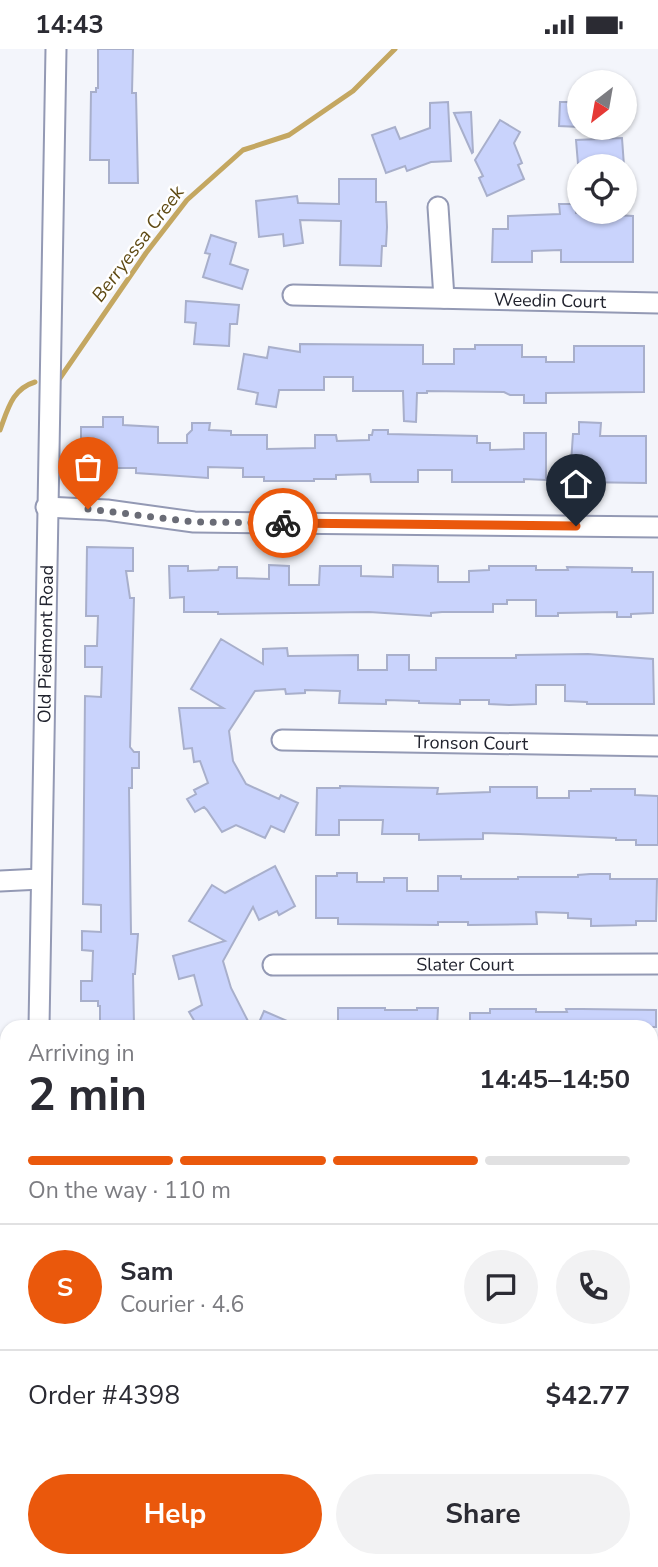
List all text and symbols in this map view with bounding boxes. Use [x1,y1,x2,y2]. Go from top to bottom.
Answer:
text: 14:43 [35,7,104,42]
north arrow [567,70,637,140]
map controls [567,70,637,224]
button: locate [567,154,637,224]
water label: Berryessa Creek [86,180,191,307]
street label: Weedin Court [494,287,607,314]
pin [58,437,118,509]
icon: bag [69,448,107,486]
pin [546,454,606,526]
icon: home [557,465,595,503]
courier [248,488,318,558]
icon: bike [264,504,302,542]
street label: Old Piedmont Road [32,565,59,723]
street label: Tronson Court [414,730,529,756]
street label: Slater Court [416,952,515,977]
text: Arriving in [28,1038,135,1069]
text: 14:45–14:50 [479,1062,630,1097]
text: 2 min [28,1063,147,1126]
text: On the way · 110 m [28,1175,231,1206]
button: chat [464,1250,538,1324]
button: phone [556,1250,630,1324]
text: Sam [120,1254,173,1289]
text: S [57,1270,73,1305]
text: Courier · 4.6 [120,1289,244,1320]
text: Order #4398 [28,1378,180,1413]
text: $42.77 [546,1378,630,1413]
button: Help [28,1474,322,1554]
button: Share [336,1474,630,1554]

